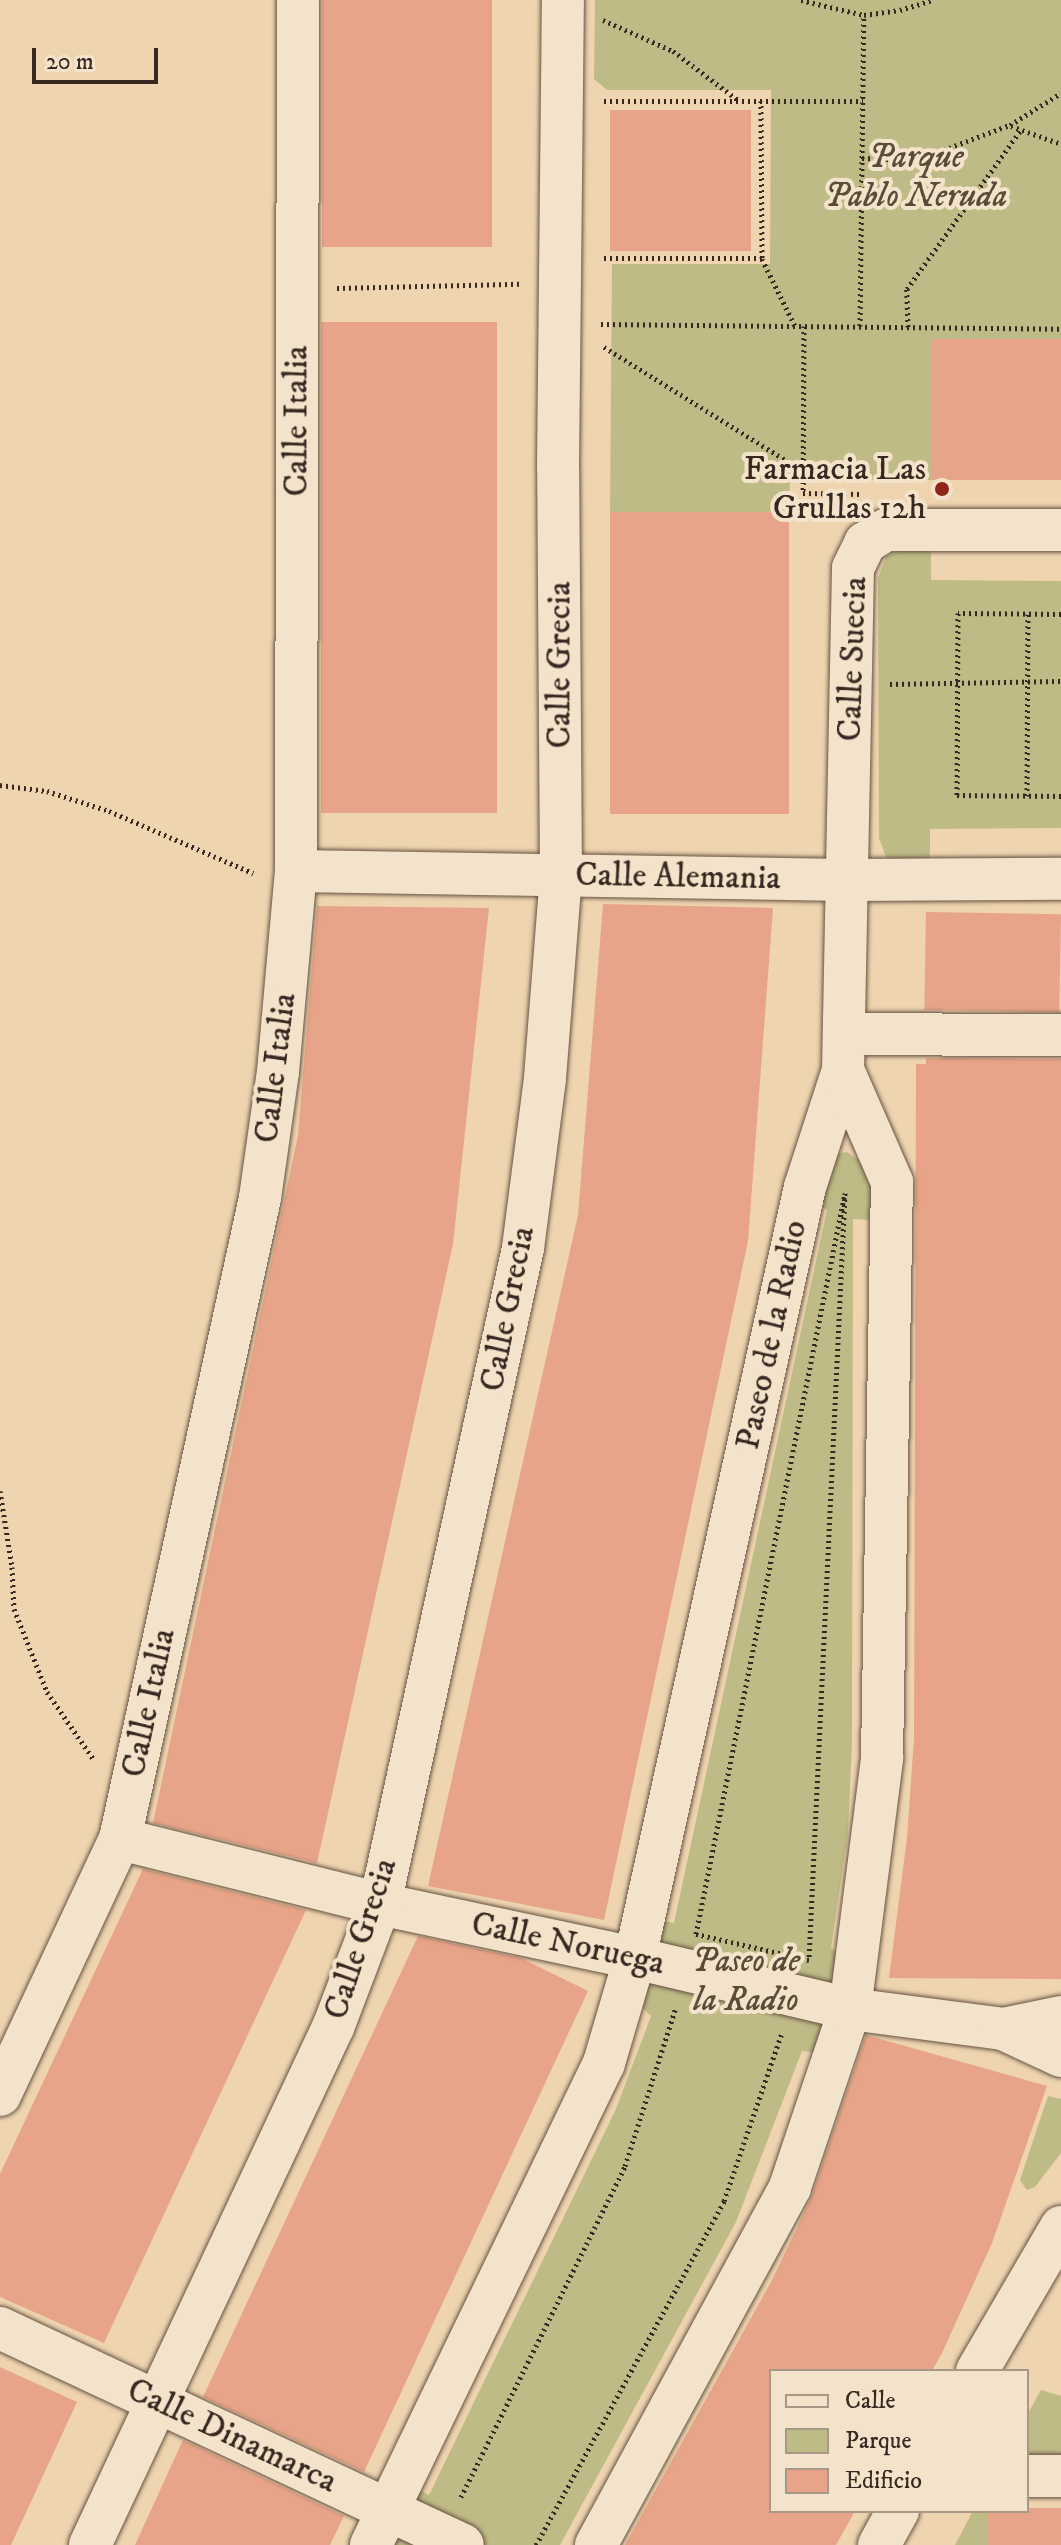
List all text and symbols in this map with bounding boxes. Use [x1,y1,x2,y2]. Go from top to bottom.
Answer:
scale bar [36,32,162,82]
text: 20 m [46,47,94,77]
park label: Parque Pablo Neruda [825,137,1007,216]
street label: Calle Italia [277,346,317,496]
place label: Farmacia Las Grullas 12h [744,449,926,528]
marker: Farmacia Las Grullas 12h [933,480,951,498]
street label: Calle Suecia [830,576,876,742]
street label: Calle Grecia [540,581,580,749]
street label: Calle Alemania [575,855,781,899]
street label: Calle Italia [247,991,305,1145]
street label: Paseo de la Radio [728,1217,816,1453]
street label: Calle Grecia [472,1223,544,1395]
street label: Calle Italia [113,1625,185,1781]
street label: Calle Grecia [316,1853,406,2025]
street label: Calle Noruega [468,1904,668,1984]
park label: Paseo de la Radio [692,1941,800,2020]
legend [769,2369,1029,2513]
street label: Calle Dinamarca [121,2370,343,2502]
text: Calle [845,2386,895,2416]
text: Parque [845,2426,911,2456]
text: Edificio [845,2466,922,2496]

